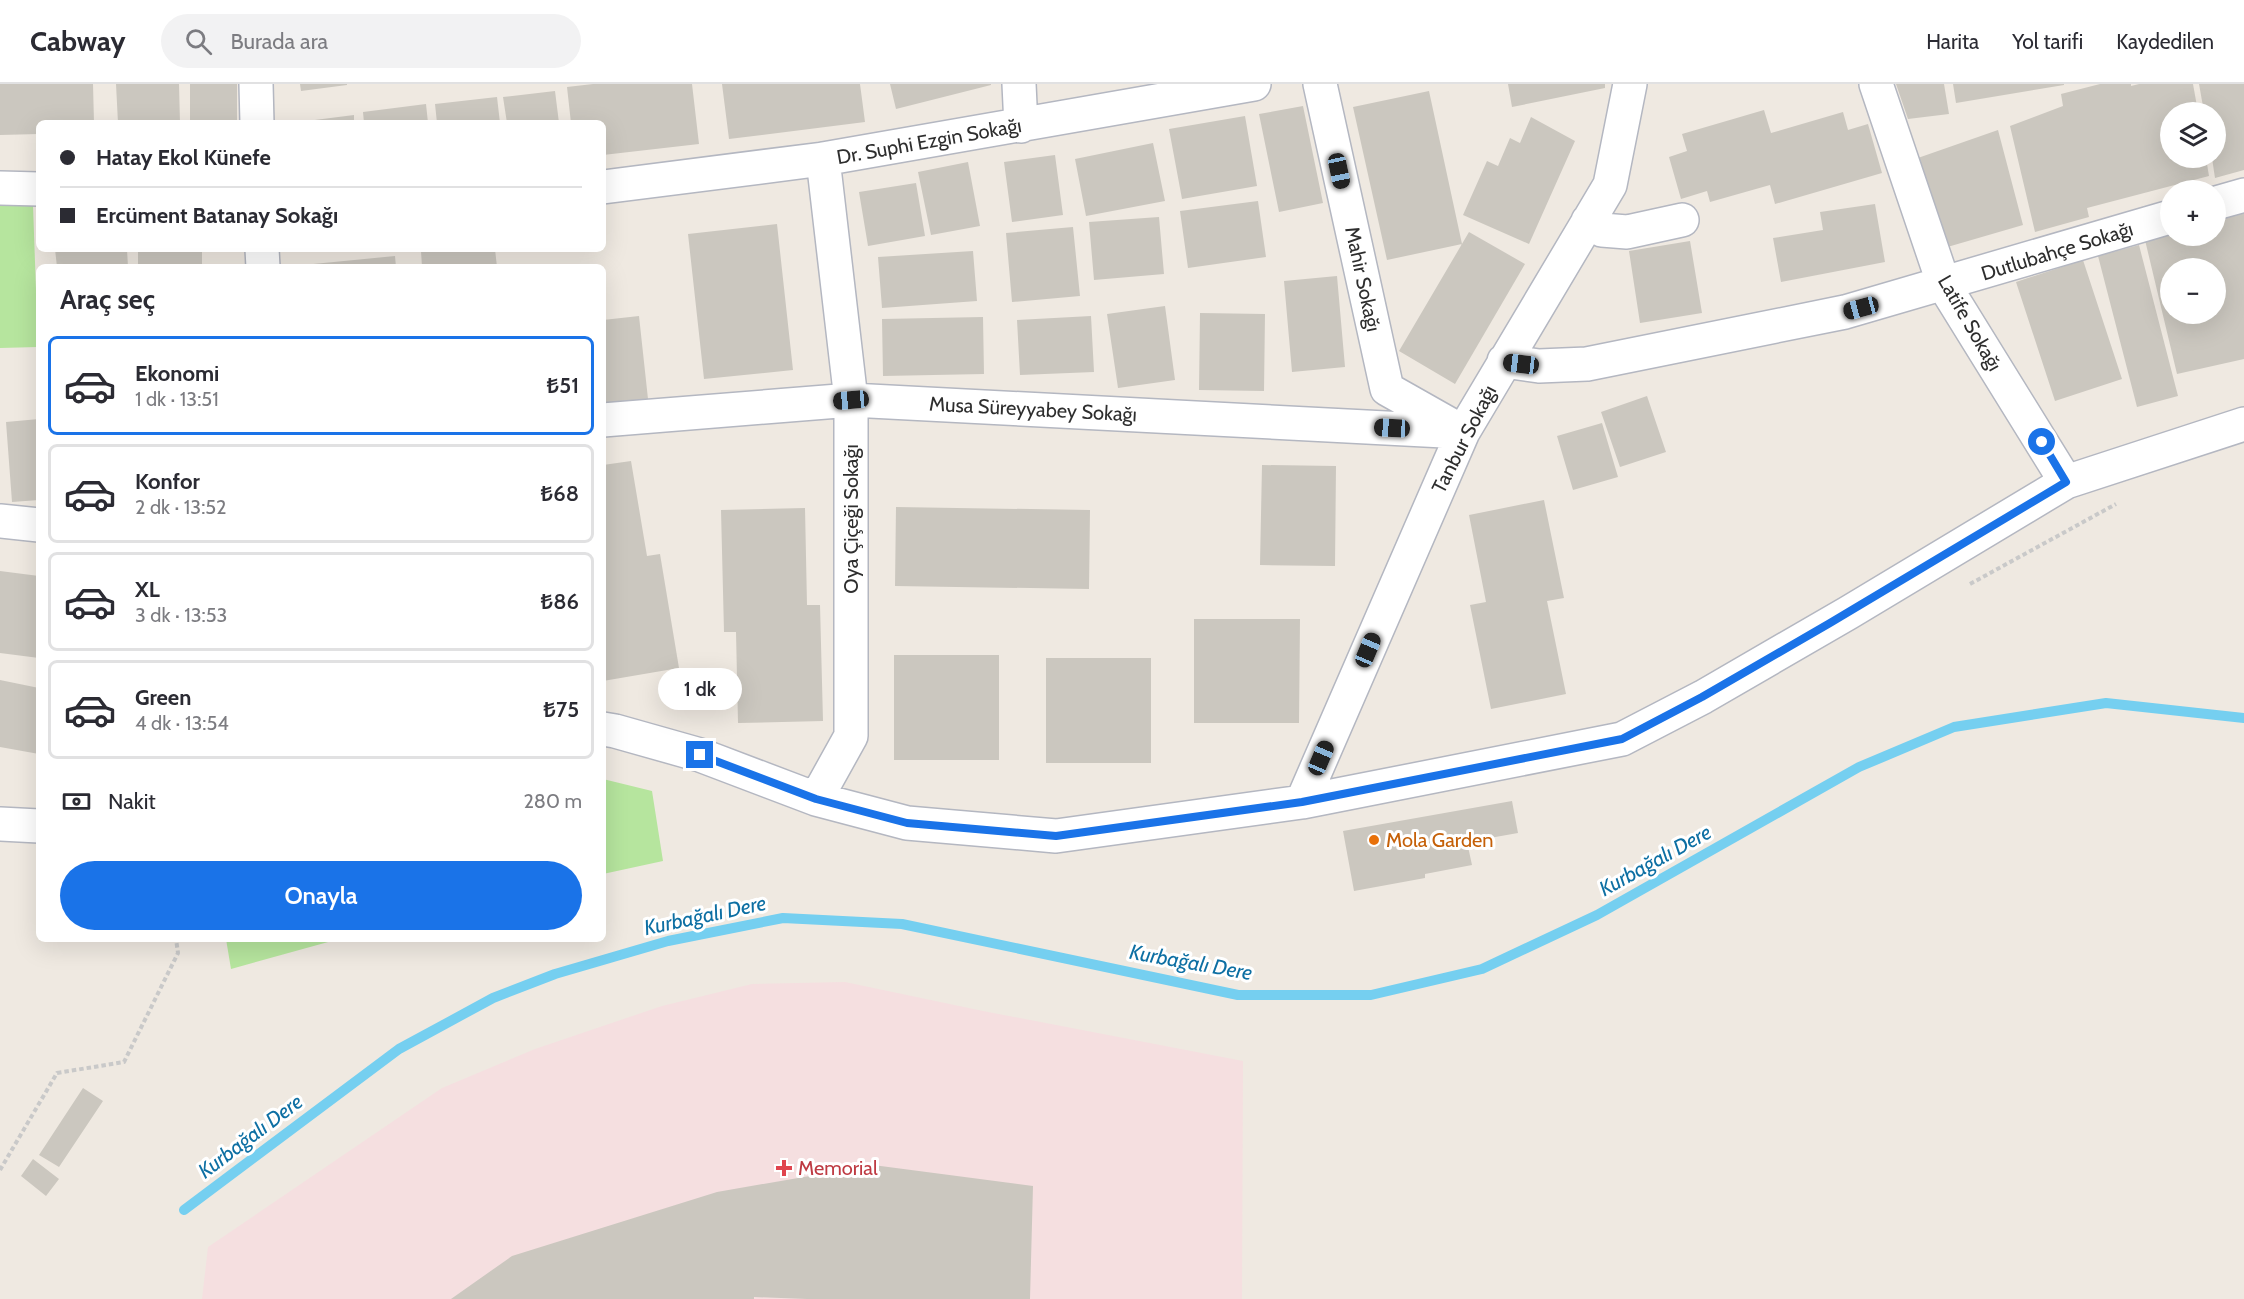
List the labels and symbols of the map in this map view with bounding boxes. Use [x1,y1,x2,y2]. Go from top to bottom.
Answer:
street label: Dr. Suphi Ezgin Sokağı [835,113,1023,169]
car [1326,152,1352,190]
street label: Dutlubahçe Sokağı [1978,217,2136,285]
street label: Mahir Sokağı [1340,224,1386,334]
street label: Latife Sokağı [1933,271,2007,375]
car [1841,295,1881,321]
car [1502,353,1540,375]
street label: Tanbur Sokağı [1427,381,1501,497]
car [832,389,870,411]
street label: Musa Süreyyabey Sokağı [929,392,1137,426]
car [1374,418,1410,438]
route start [2028,428,2055,455]
street label: Oya Çiçeği Sokağı [839,444,863,594]
car [1353,630,1383,670]
callout: 1 dk [658,668,742,710]
car [1306,738,1336,778]
route end [686,741,713,768]
water label: Kurbağalı Dere [1595,819,1716,901]
place label: Mola Garden [1386,828,1493,852]
marker: Mola Garden [1367,833,1381,847]
water label: Kurbağalı Dere [642,890,769,940]
water label: Kurbağalı Dere [1128,939,1255,985]
water label: Kurbağalı Dere [193,1088,307,1183]
place label: Memorial [798,1156,878,1180]
marker: Memorial [775,1159,793,1177]

